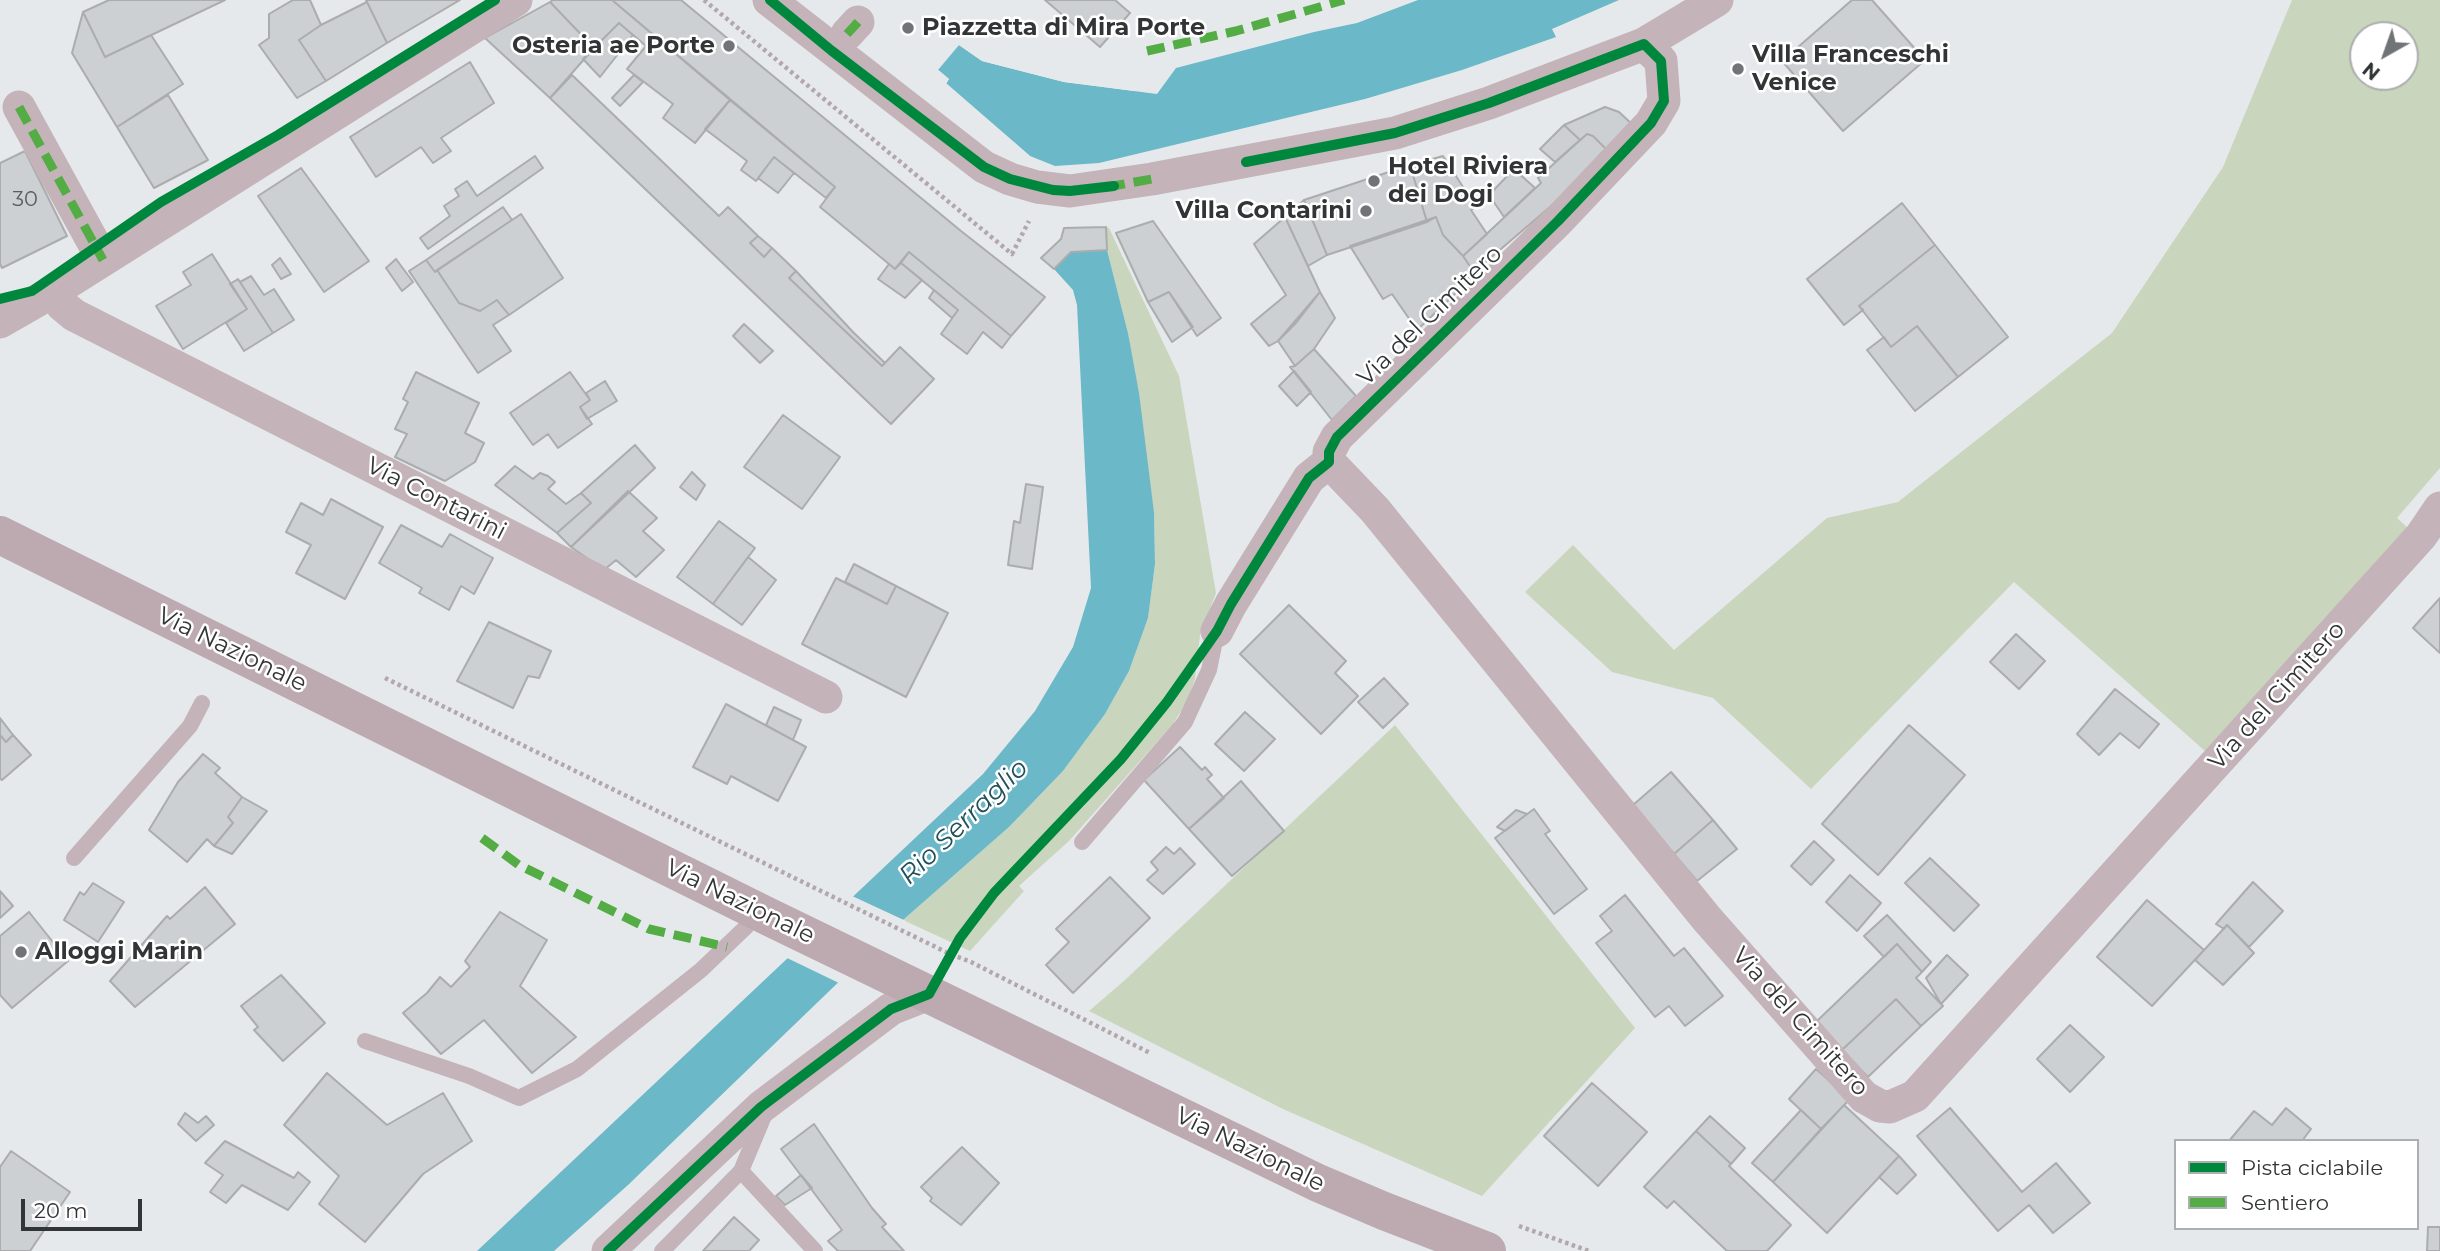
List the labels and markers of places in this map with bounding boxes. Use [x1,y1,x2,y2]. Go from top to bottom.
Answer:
place label: Piazzetta di Mira Porte [922,14,1205,42]
marker: Piazzetta di Mira Porte [900,20,916,36]
place label: Osteria ae Porte [512,32,715,60]
marker: Osteria ae Porte [721,38,737,54]
place label: Villa Franceschi Venice [1752,41,1949,97]
marker: Villa Franceschi Venice [1730,61,1746,77]
place label: Hotel Riviera dei Dogi [1388,153,1548,209]
marker: Hotel Riviera dei Dogi [1366,173,1382,189]
place label: Villa Contarini [1176,197,1352,225]
marker: Villa Contarini [1358,203,1374,219]
place label: Alloggi Marin [35,938,203,966]
marker: Alloggi Marin [13,944,29,960]

